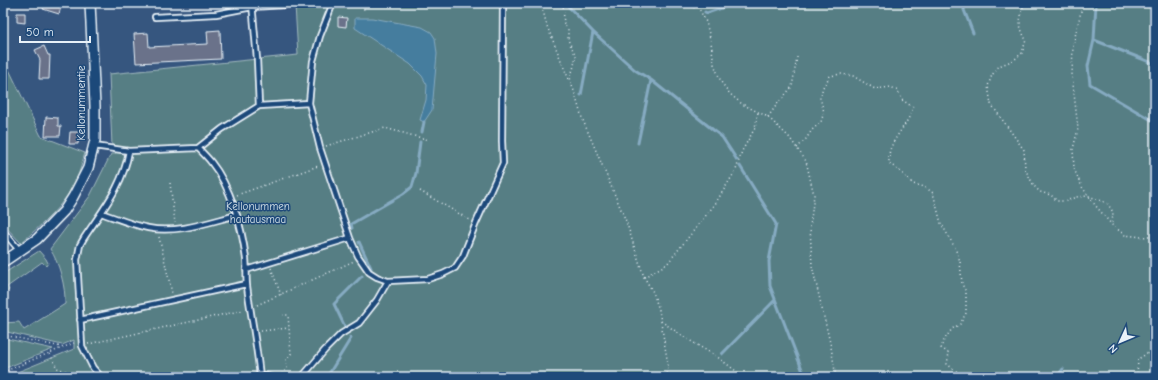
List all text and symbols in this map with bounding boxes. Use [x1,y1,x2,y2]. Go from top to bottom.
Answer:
scale bar [20,18,90,44]
text: 50 m [26,25,54,39]
street label: Kellonummentie [75,65,88,140]
park label: Kellonummen hautausmaa [226,200,290,226]
north arrow [1100,322,1140,362]
text: N [1106,341,1120,356]

